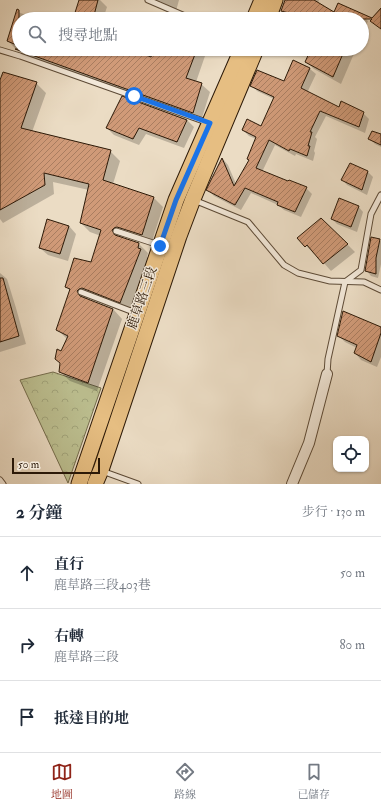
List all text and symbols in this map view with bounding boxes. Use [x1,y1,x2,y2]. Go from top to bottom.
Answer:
search box [12,12,369,56]
icon: search [26,23,48,45]
text: 搜尋地點 [58,26,118,45]
route start [125,87,143,105]
route end [151,237,169,255]
street label: 鹿草路三段 [124,265,160,331]
map controls [333,436,369,472]
button: locate [333,436,369,472]
scale bar [12,456,100,475]
text: 50 m [18,458,39,471]
text: 2 分鐘 [16,502,62,523]
text: 步行 · 130 m [302,504,365,520]
text: 直行 [54,555,84,574]
icon: ahead [16,562,38,584]
text: 50 m [340,565,365,581]
text: 鹿草路三段403巷 [54,577,151,593]
text: 右轉 [54,627,84,646]
icon: right [16,634,38,656]
text: 80 m [339,637,365,653]
text: 鹿草路三段 [54,649,119,665]
icon: arrive [16,706,38,728]
text: 抵達目的地 [54,709,129,728]
tab: 地圖 [51,761,73,801]
tab: 路線 [174,761,196,801]
tab: 已儲存 [297,761,330,801]

